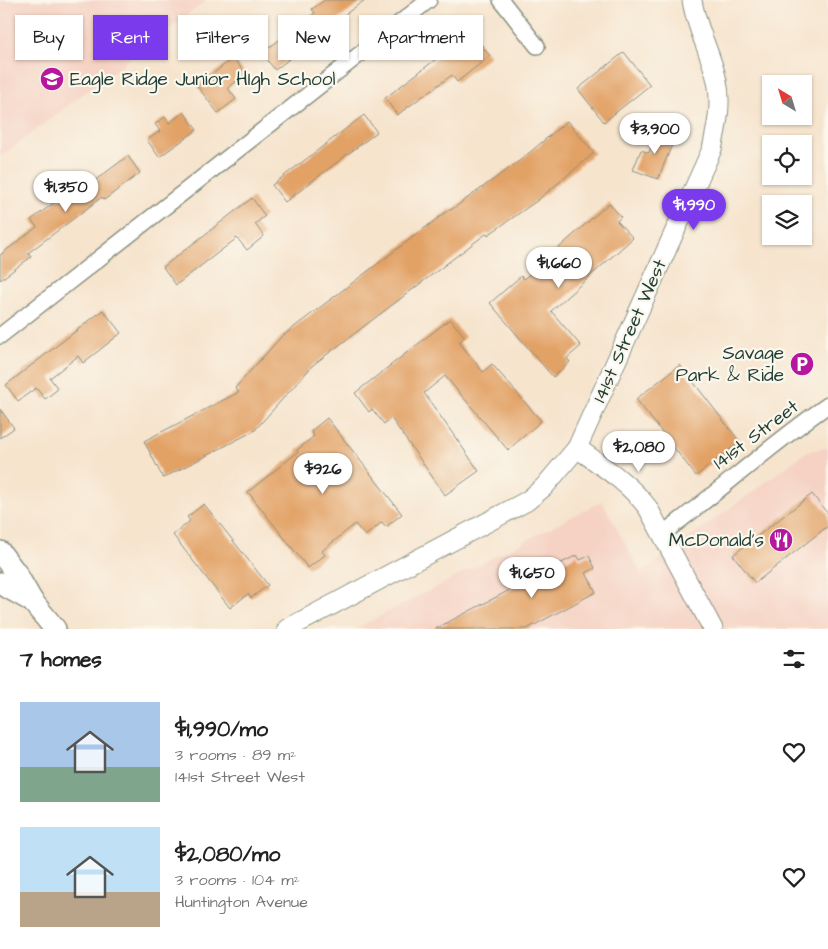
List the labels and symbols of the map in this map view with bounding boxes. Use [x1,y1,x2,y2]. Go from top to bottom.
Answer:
school or university icon: Eagle Ridge Junior HIgh School [39,66,65,92]
place label: Eagle Ridge Junior HIgh School [70,66,335,94]
north arrow [762,75,812,125]
pin: $3,900 [614,112,696,155]
pin: $1,350 [25,170,107,213]
pin: $1,990 [653,188,735,231]
pin: $1,660 [518,246,600,289]
street label: 141st Street West [586,255,674,407]
place label: Savage Park & Ride [676,340,784,389]
parking icon: Savage Park & Ride [789,351,815,377]
street label: 141st Street [707,394,805,476]
pin: $2,080 [598,430,680,473]
pin: $926 [293,452,353,495]
place label: McDonald's [669,527,764,554]
restaurant icon: McDonald's [768,527,794,553]
pin: $1,650 [491,556,573,599]

